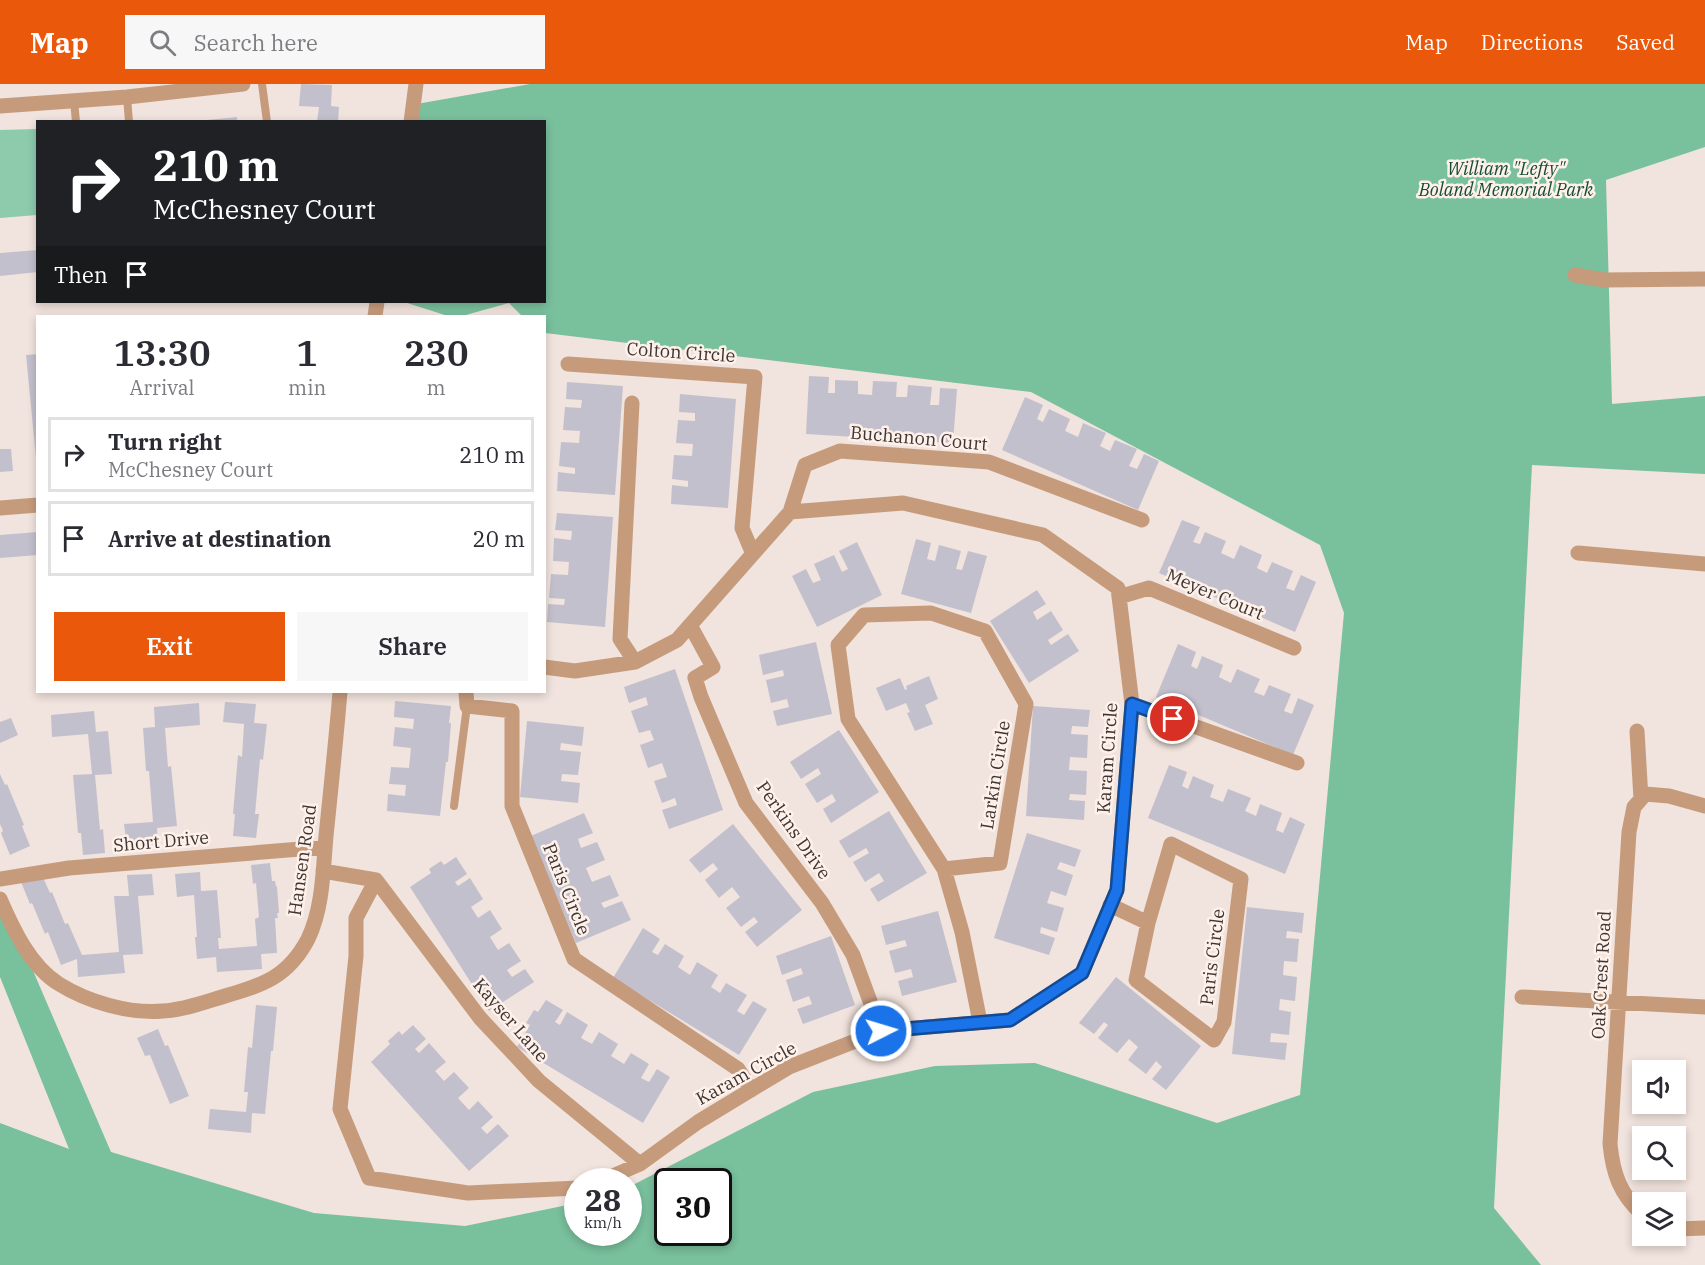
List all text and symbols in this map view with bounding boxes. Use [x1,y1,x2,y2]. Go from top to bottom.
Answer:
search box [125,15,545,69]
text: Map [30,24,89,61]
icon: search [146,26,179,59]
text: Search here [194,28,318,57]
text: Map [1405,28,1448,56]
text: Directions [1481,28,1583,56]
text: Saved [1616,28,1675,56]
text: 210 m [153,138,279,193]
icon: right [54,144,132,222]
park label: William "Lefty" Boland Memorial Park [1418,157,1594,201]
text: McChesney Court [153,191,376,226]
icon: arrive [120,258,153,291]
text: Then [54,260,108,289]
text: 13:30 [113,329,211,376]
text: 1 [296,329,318,376]
text: 230 [404,329,469,376]
street label: Colton Circle [626,337,736,367]
text: Arrival [129,374,195,401]
text: min [288,374,326,401]
text: m [427,374,446,401]
street label: Buchanon Court [849,421,989,455]
text: Turn right [108,427,222,456]
icon: right [57,438,90,471]
text: 210 m [459,440,525,469]
text: McChesney Court [108,456,273,483]
icon: arrive [57,522,90,555]
text: Arrive at destination [108,524,331,553]
text: 20 m [473,524,525,553]
street label: Meyer Court [1163,563,1267,625]
button: Exit [54,612,285,681]
button: Share [297,612,528,681]
pin [1147,693,1198,744]
street label: Karam Circle [1092,702,1122,814]
icon: arrive [1156,702,1189,735]
street label: Larkin Circle [975,719,1015,831]
street label: Perkins Drive [752,776,836,884]
street label: Hansen Road [283,803,321,917]
street label: Short Drive [112,825,210,857]
street label: Paris Circle [538,840,596,938]
street label: Paris Circle [1195,907,1229,1007]
street label: Oak Crest Road [1586,910,1616,1040]
street label: Kayser Lane [468,973,554,1067]
position arrow [849,999,913,1063]
street label: Karam Circle [692,1036,800,1110]
map controls [1632,1060,1686,1246]
button: sound [1632,1060,1686,1114]
button: search [1632,1126,1686,1180]
speed limit sign: 30 [654,1168,732,1246]
text: 28 [585,1180,621,1219]
button: layers [1632,1192,1686,1246]
text: km/h [584,1213,622,1232]

